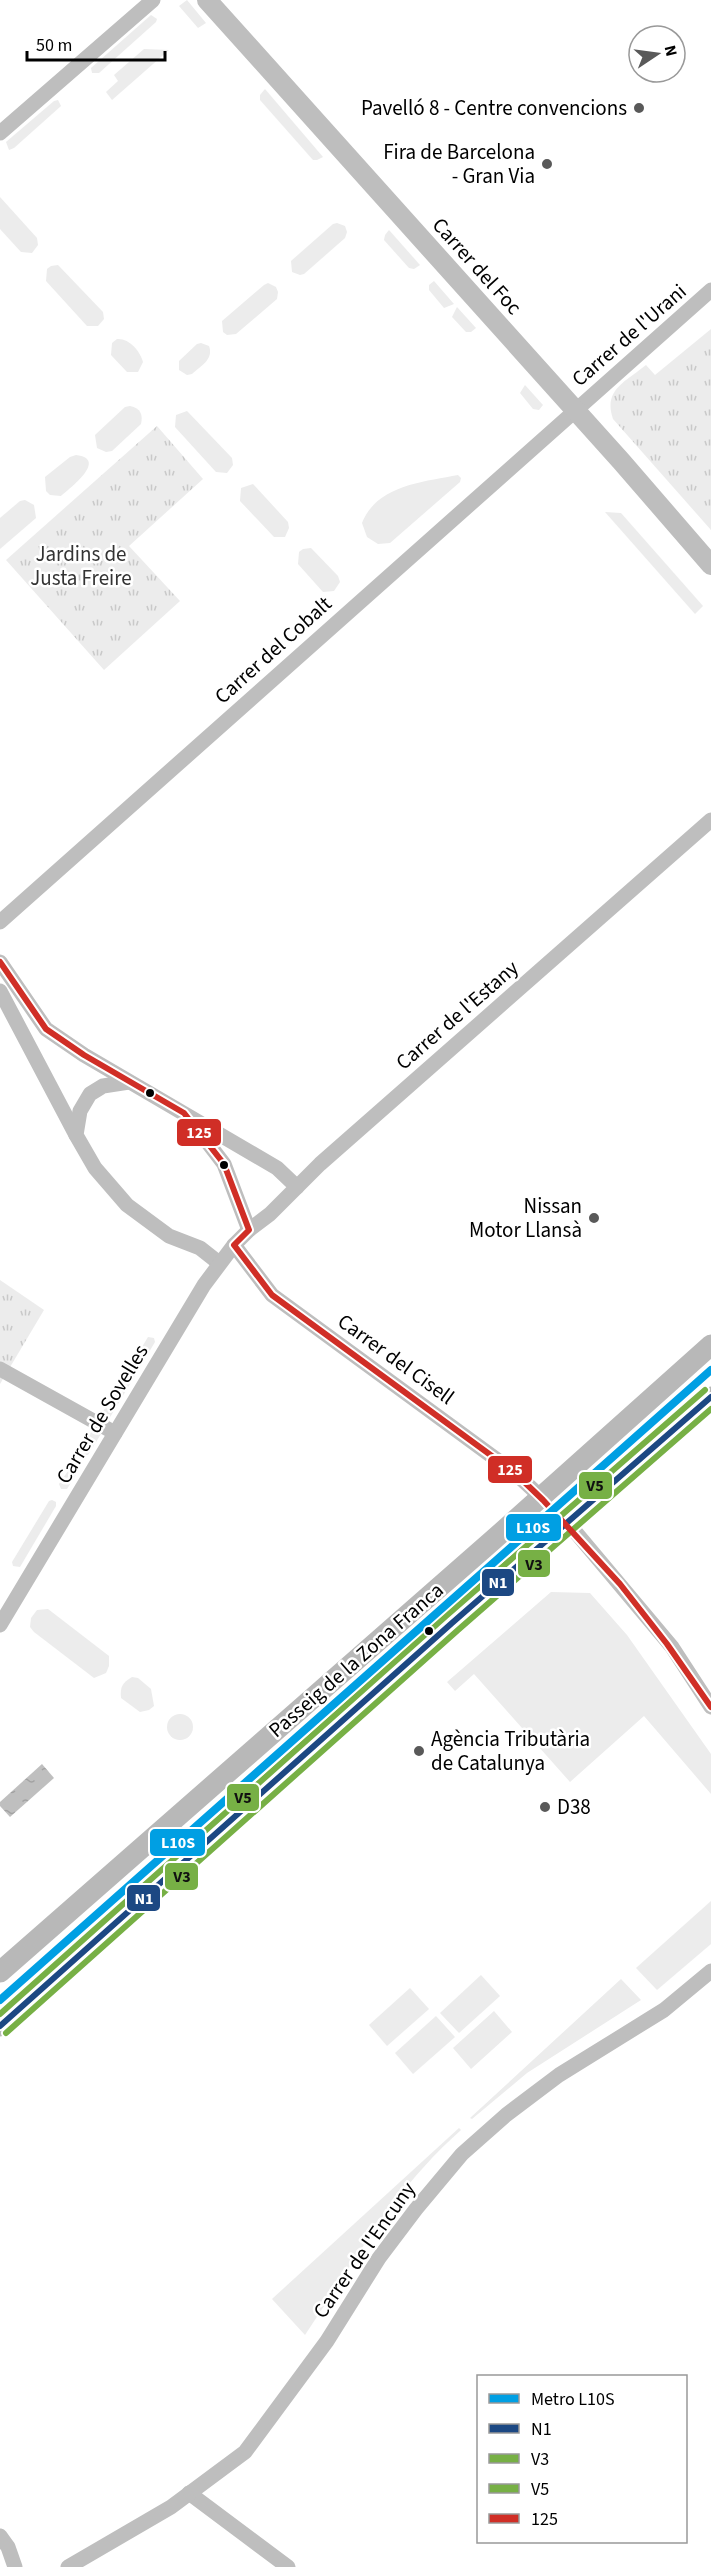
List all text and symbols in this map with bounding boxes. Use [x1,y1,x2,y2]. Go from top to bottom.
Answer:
scale bar [27,24,165,62]
north arrow [627,24,687,84]
text: 50 m [36,33,72,58]
text: N [659,43,683,59]
place label: Pavelló 8 - Centre convencions [361,93,627,123]
marker: Pavelló 8 - Centre convencions [632,101,646,115]
place label: Fira de Barcelona - Gran Via [383,137,535,191]
marker: Fira de Barcelona - Gran Via [540,157,554,171]
street label: Carrer del Foc [425,211,529,322]
street label: Carrer de l'Urani [565,277,693,393]
park label: Jardins de Justa Freire [30,539,132,593]
street label: Carrer del Cobalt [208,589,338,711]
street label: Carrer de l'Estany [389,953,525,1077]
unlabelled marker [144,1087,156,1099]
line badge: 125 [176,1118,222,1147]
text: 125 [186,1122,212,1144]
unlabelled marker [218,1159,230,1171]
place label: Nissan Motor Llansà [469,1191,582,1245]
marker: Nissan Motor Llansà [587,1211,601,1225]
street label: Carrer del Cisell [332,1306,460,1412]
street label: Carrer de Sovelles [49,1339,156,1489]
line badge: 125 [487,1455,533,1484]
text: 125 [497,1459,523,1481]
line badge: V5 [578,1471,613,1500]
text: V5 [585,1475,604,1497]
line badge: L10S [505,1513,562,1542]
text: L10S [516,1517,550,1539]
line badge: V3 [517,1549,551,1578]
text: V3 [524,1554,543,1576]
line badge: N1 [481,1568,515,1597]
text: N1 [488,1572,508,1594]
street label: Passeig de la Zona Franca [262,1575,450,1745]
unlabelled marker [423,1625,435,1637]
place label: Agència Tributària de Catalunya [431,1724,590,1778]
marker: Agència Tributària de Catalunya [412,1744,426,1758]
line badge: V5 [226,1783,260,1812]
text: V5 [233,1787,252,1809]
place label: D38 [557,1792,591,1822]
marker: D38 [538,1800,552,1814]
line badge: L10S [149,1828,206,1857]
text: L10S [161,1832,195,1854]
line badge: V3 [164,1862,199,1891]
text: V3 [172,1866,191,1888]
line badge: N1 [126,1884,161,1912]
text: N1 [134,1888,154,1910]
street label: Carrer de l'Encuny [306,2175,422,2324]
legend [477,2375,687,2543]
text: Metro L10S [531,2387,615,2412]
text: N1 [531,2417,552,2442]
text: V3 [531,2447,549,2472]
text: V5 [531,2477,549,2502]
text: 125 [531,2507,558,2532]

